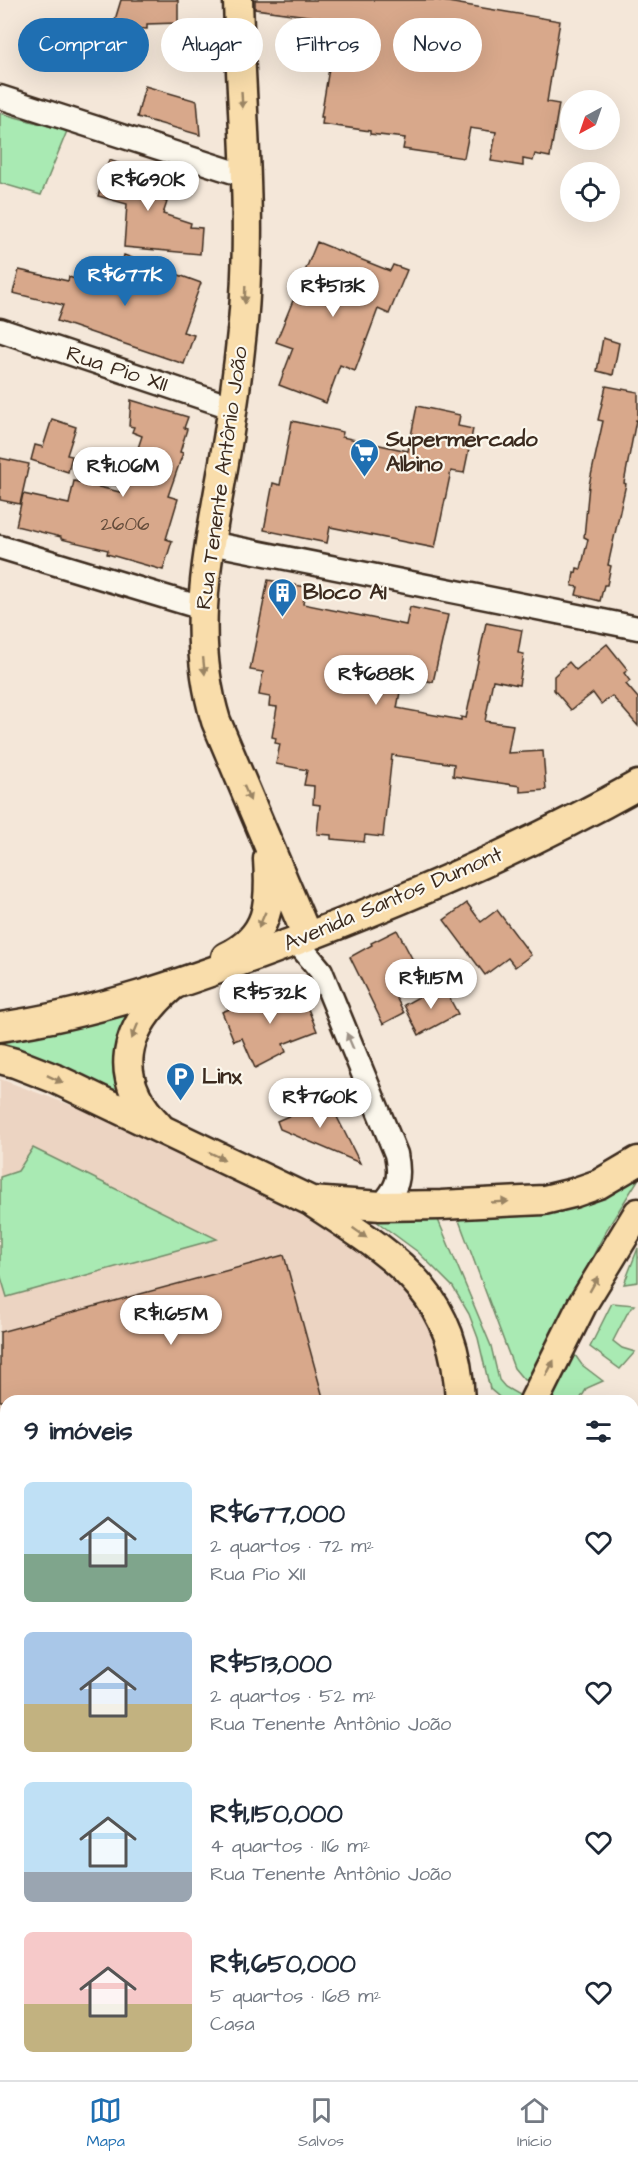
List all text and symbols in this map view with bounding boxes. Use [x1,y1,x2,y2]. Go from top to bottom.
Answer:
chip: Comprar [18,18,149,72]
chip: Alugar [161,18,263,72]
chip: Filtros [275,18,381,72]
chip: Novo [393,18,482,72]
north arrow [560,90,620,150]
map controls [560,90,620,222]
one-way arrow [238,91,247,110]
pin: R$690K [99,161,197,212]
button: locate [560,162,620,222]
text: R$690K [111,166,185,194]
pin: R$677K [76,256,174,307]
text: R$677K [88,261,162,289]
pin: R$513K [284,267,382,318]
text: R$513K [301,272,365,300]
one-way arrow [240,286,249,305]
street label: Rua Pio XII [62,338,172,400]
street label: Rua Tenente Antônio João [188,344,256,612]
place label: Supermercado Albino [385,424,538,480]
supermarket icon: Supermercado Albino [349,436,381,478]
pin: R$1.06M [68,447,178,498]
text: R$1.06M [87,452,159,480]
house number: 2606 [100,510,150,538]
building icon: Bloco A1 [266,576,298,618]
place label: Bloco A1 [303,577,387,608]
pin: R$688K [327,655,425,706]
one-way arrow [199,657,209,676]
text: R$688K [338,660,414,688]
one-way arrow [243,784,252,802]
street label: Avenida Santos Dumont [279,839,507,959]
one-way arrow [258,912,267,929]
pin: R$1.15M [376,959,486,1010]
text: R$1.15M [399,964,463,992]
pin: R$532K [221,974,319,1025]
text: R$532K [233,979,307,1007]
one-way arrow [130,1023,140,1041]
one-way arrow [345,1032,355,1050]
parking icon: Linx [165,1060,197,1102]
place label: Linx [202,1061,243,1092]
one-way arrow [46,1074,63,1083]
pin: R$760K [271,1078,369,1129]
text: R$760K [283,1083,357,1111]
one-way arrow [208,1151,225,1160]
one-way arrow [490,1198,509,1207]
one-way arrow [351,1227,367,1239]
one-way arrow [589,1276,600,1292]
pin: R$1.65M [116,1295,226,1346]
text: R$1.65M [134,1300,208,1328]
one-way arrow [545,1360,555,1377]
text: 9 imóveis [24,1413,133,1449]
icon: filters [582,1415,615,1448]
text: R$677,000 [210,1496,345,1532]
icon: home [72,1506,144,1578]
icon: heart [582,1526,615,1559]
text: 2 quartos · 72 m² [210,1532,374,1560]
text: Rua Pio XII [210,1560,306,1588]
text: R$513,000 [210,1646,332,1682]
icon: home [72,1656,144,1728]
icon: heart [582,1676,615,1709]
text: 2 quartos · 52 m² [210,1682,376,1710]
text: Rua Tenente Antônio João [210,1710,451,1738]
text: R$1,150,000 [210,1796,343,1832]
icon: home [72,1806,144,1878]
icon: heart [582,1826,615,1859]
text: 4 quartos · 116 m² [210,1832,370,1860]
text: Rua Tenente Antônio João [210,1860,451,1888]
text: R$1,650,000 [210,1946,356,1982]
icon: home [72,1956,144,2028]
icon: heart [582,1976,615,2009]
text: 5 quartos · 168 m² [210,1982,381,2010]
text: Casa [210,2010,255,2038]
tab: Mapa [86,2094,125,2152]
tab: Salvos [298,2094,344,2152]
tab: Início [517,2094,552,2152]

